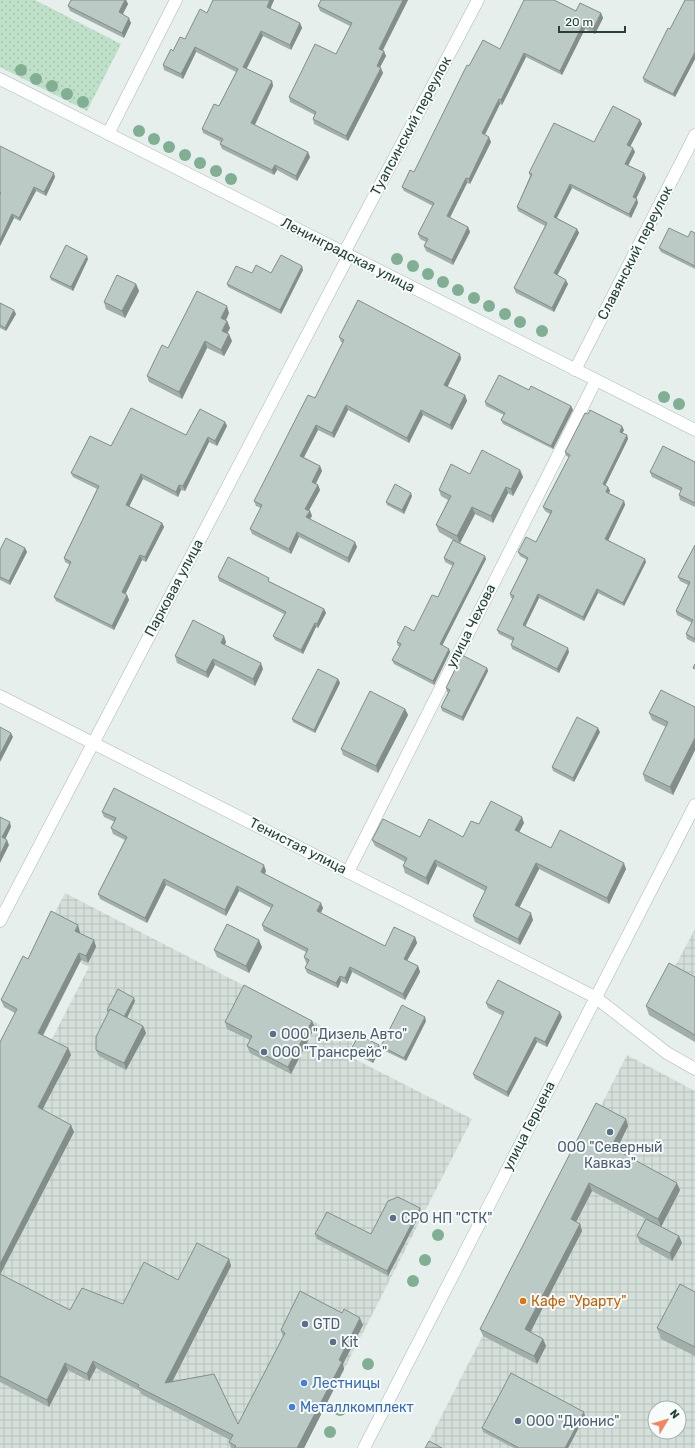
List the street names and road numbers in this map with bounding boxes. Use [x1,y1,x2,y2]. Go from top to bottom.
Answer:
street label: Туапсинский переулок [367,53,455,199]
street label: Славянский переулок [594,183,676,323]
street label: Ленинградская улица [278,214,418,296]
street label: Парковая улица [141,536,207,640]
street label: улица Чехова [443,581,499,671]
street label: Тенистая улица [246,814,350,878]
street label: улица Герцена [499,1078,559,1174]

